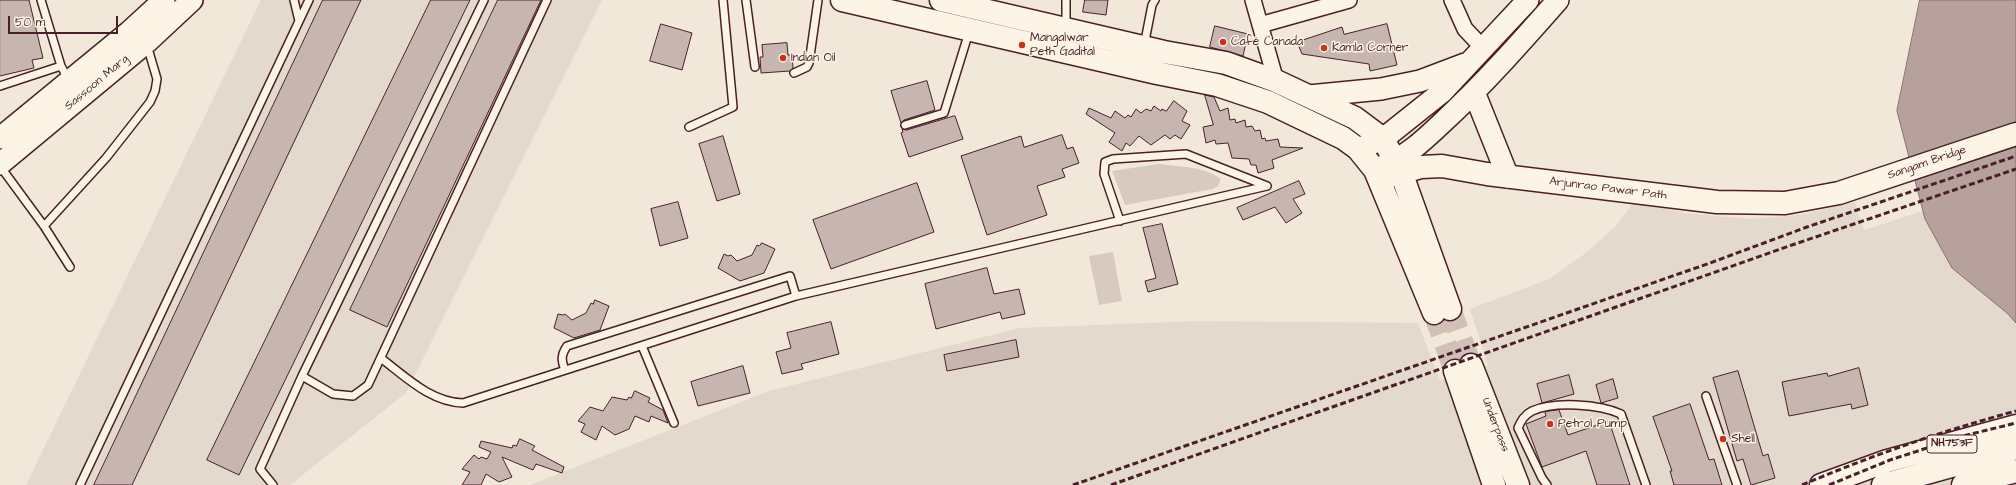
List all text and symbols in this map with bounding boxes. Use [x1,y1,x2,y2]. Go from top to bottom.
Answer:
scale bar [10,8,120,34]
text: 50 m [15,14,45,31]
place label: Mangalwar Peth Gadital [1030,31,1095,59]
place label: Café Canada [1231,35,1303,49]
marker: Café Canada [1218,37,1228,47]
marker: Mangalwar Peth Gadital [1017,40,1027,50]
place label: Kamla Corner [1332,41,1408,55]
marker: Kamla Corner [1319,43,1329,53]
place label: Indian Oil [791,51,835,65]
street label: Sassoon Marg [62,52,132,114]
marker: Indian Oil [778,53,788,63]
street label: Sangam Bridge [1886,143,1968,183]
street label: Arjunrao Pawar Path [1548,175,1668,203]
street label: Underpass [1478,396,1512,454]
place label: Petrol Pump [1558,417,1627,431]
marker: Petrol Pump [1545,419,1555,429]
place label: Shell [1731,432,1755,446]
marker: Shell [1718,434,1728,444]
road number: NH753F [1927,435,1977,453]

